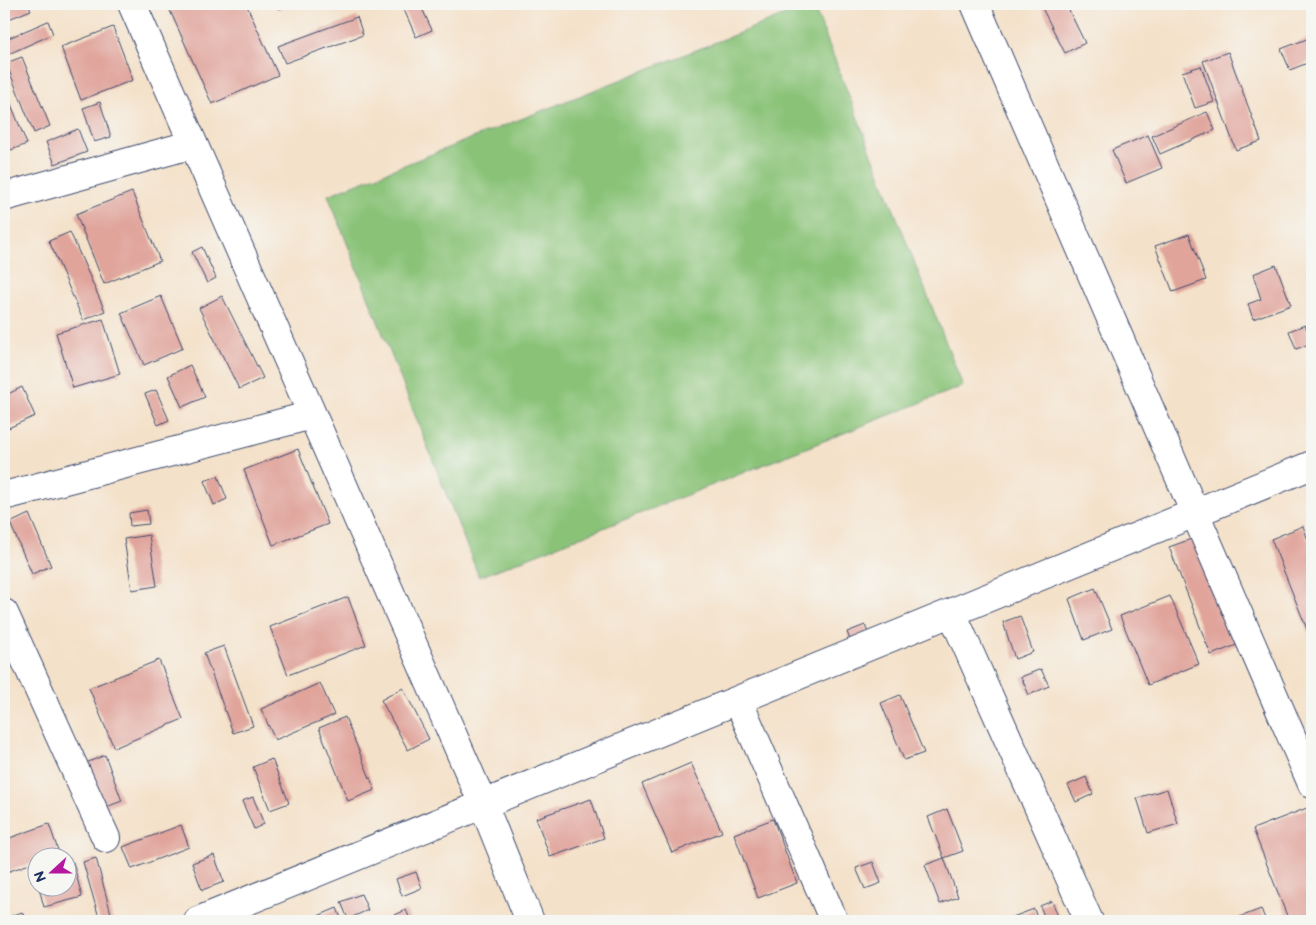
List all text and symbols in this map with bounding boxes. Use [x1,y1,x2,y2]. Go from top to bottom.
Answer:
north arrow [28,848,78,898]
text: N [31,869,50,884]

